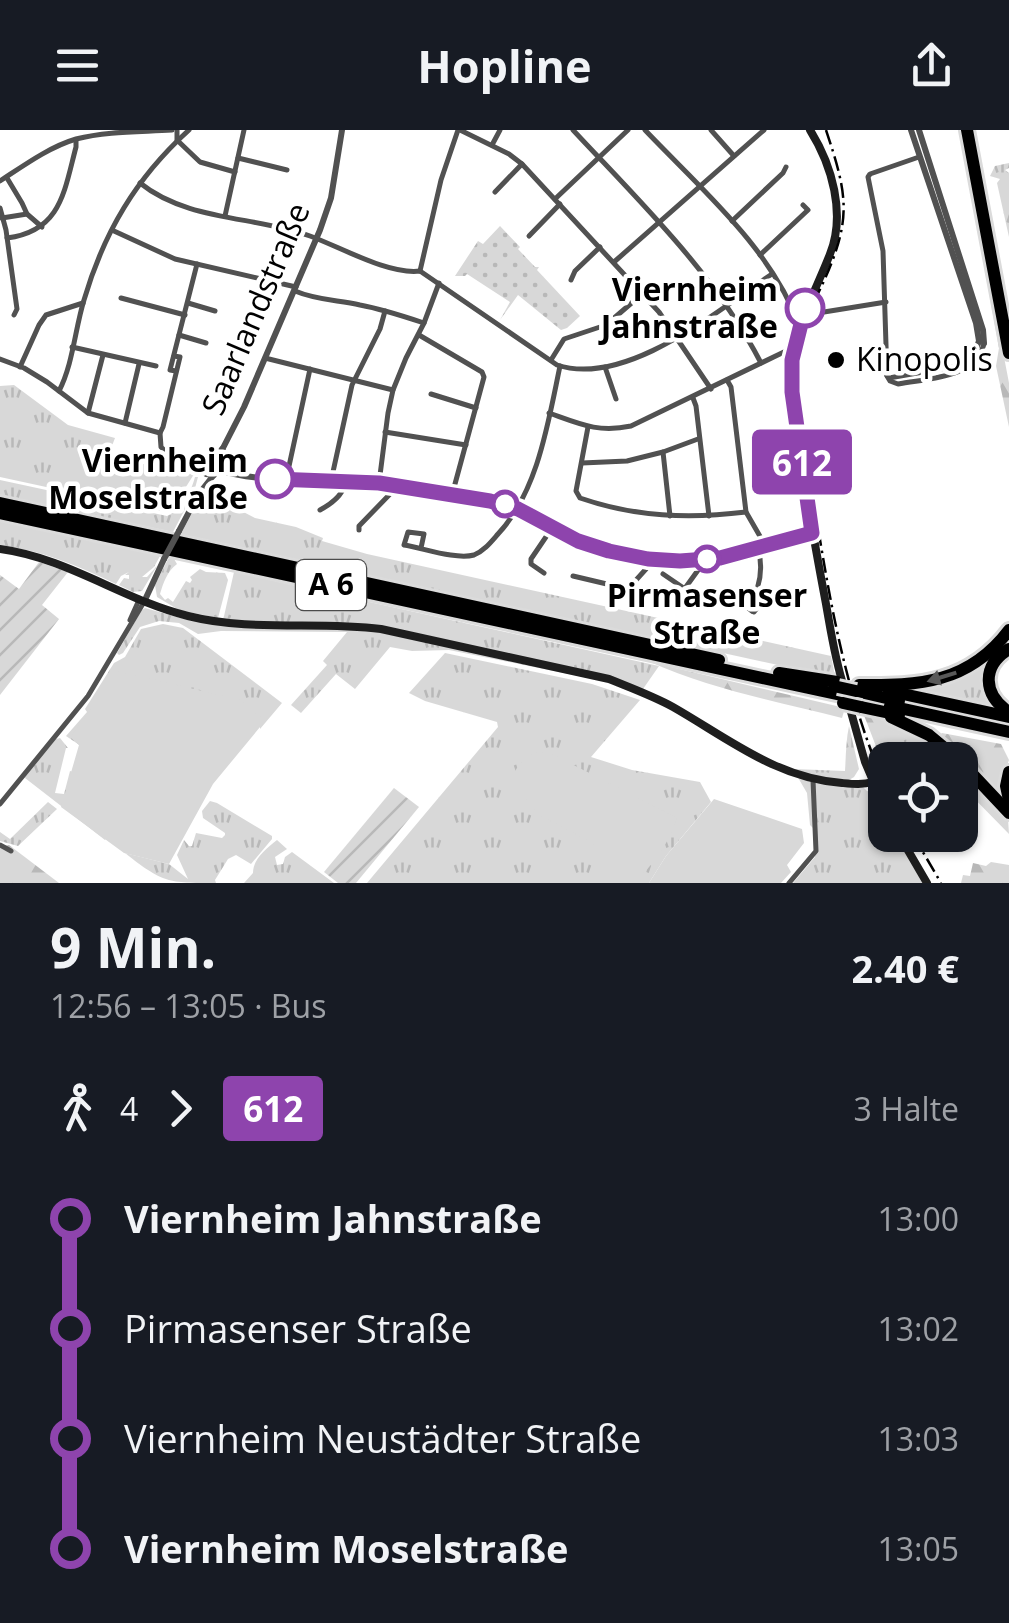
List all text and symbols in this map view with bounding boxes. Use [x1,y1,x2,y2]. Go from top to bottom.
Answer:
text: Hopline [417,35,592,96]
icon: menu [50,38,105,93]
icon: share [904,38,959,93]
street label: Saarlandstraße [191,196,319,421]
place label: Viernheim Jahnstraße [598,267,778,347]
marker: Viernheim Jahnstraße [786,289,824,327]
place label: Kinopolis [856,337,993,380]
marker: Kinopolis [825,349,847,371]
line badge: 612 [744,430,860,494]
place label: Viernheim Moselstraße [48,438,248,518]
text: 612 [772,439,832,486]
marker: Viernheim Moselstraße [256,460,294,498]
unlabelled marker [492,491,518,517]
marker: Pirmasenser Straße [694,546,720,572]
road number: A 6 [296,560,366,610]
place label: Pirmasenser Straße [607,573,807,653]
one-way arrow [926,670,956,685]
map controls [868,742,978,852]
button: locate [868,742,978,852]
text: 9 Min. [50,909,216,984]
text: 2.40 € [851,942,959,994]
text: 12:56 – 13:05 · Bus [50,984,326,1027]
icon: walk [50,1081,105,1136]
icon: forward [153,1081,208,1136]
text: 612 [243,1085,303,1132]
text: 4 [120,1087,138,1130]
text: 3 Halte [854,1087,959,1130]
text: Viernheim Jahnstraße [124,1192,542,1244]
text: 13:00 [877,1197,959,1240]
text: Pirmasenser Straße [124,1302,472,1354]
text: 13:02 [877,1307,959,1350]
text: Viernheim Neustädter Straße [124,1412,641,1464]
text: 13:03 [877,1417,959,1460]
text: Viernheim Moselstraße [124,1522,569,1574]
text: 13:05 [877,1527,959,1570]

